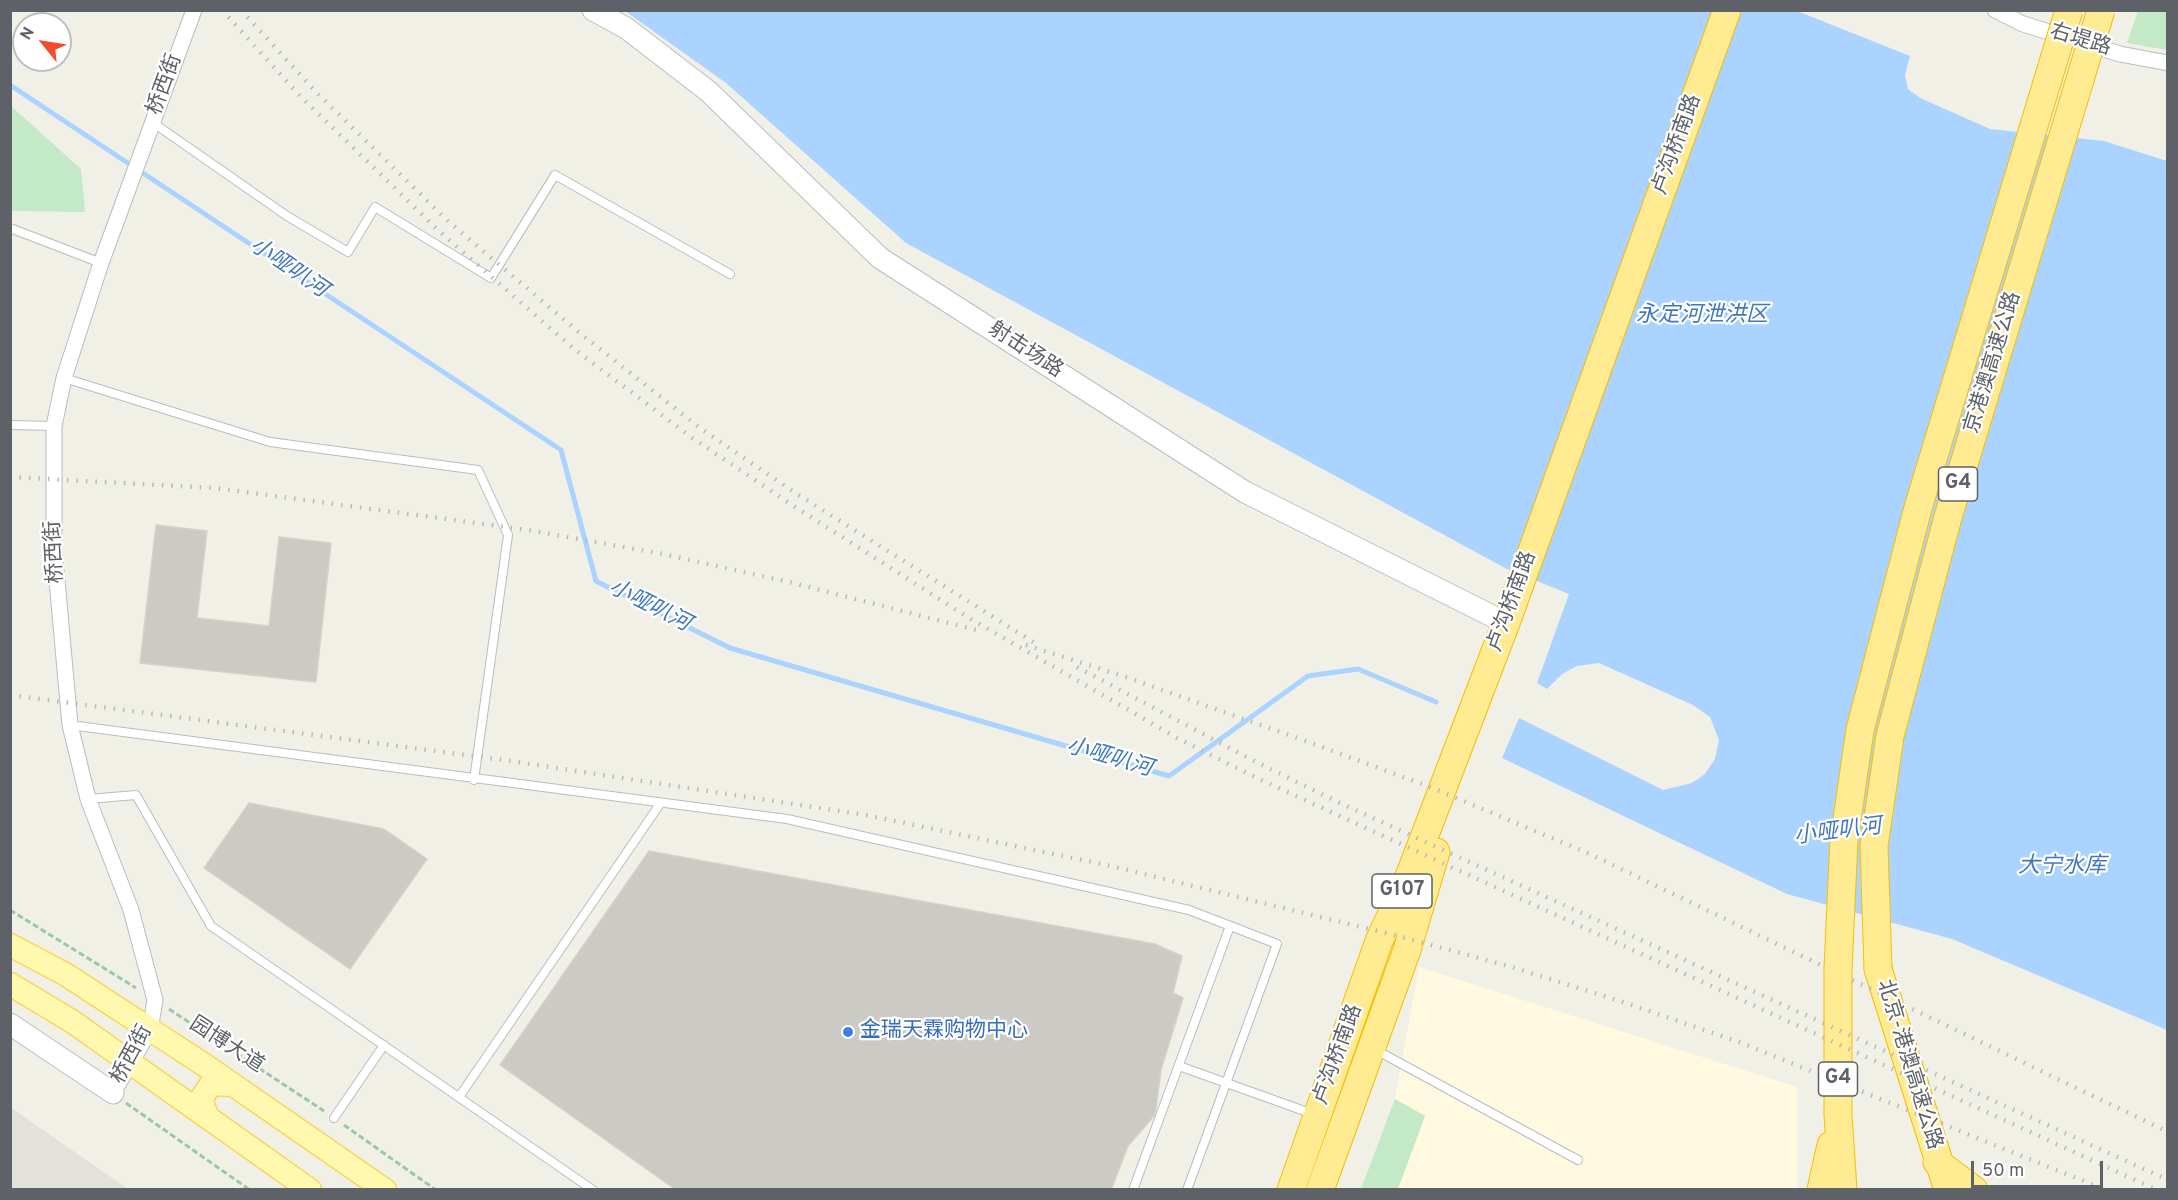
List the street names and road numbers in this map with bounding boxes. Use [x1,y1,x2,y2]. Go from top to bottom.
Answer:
street label: 右堤路 [2046,20,2114,62]
street label: 桥西街 [143,51,189,119]
street label: 卢沟桥南路 [1648,91,1708,199]
street label: 京港澳高速公路 [1960,289,2028,437]
street label: 射击场路 [983,318,1067,384]
road number: G4 [1938,467,1978,501]
street label: 桥西街 [42,520,70,584]
street label: 卢沟桥南路 [1483,548,1543,656]
road number: G107 [1372,874,1432,908]
street label: 北京-港澳高速公路 [1870,977,1946,1153]
street label: 卢沟桥南路 [1309,1001,1369,1109]
street label: 园博大道 [184,1013,268,1079]
street label: 桥西街 [107,1021,159,1089]
road number: G4 [1818,1062,1858,1096]

